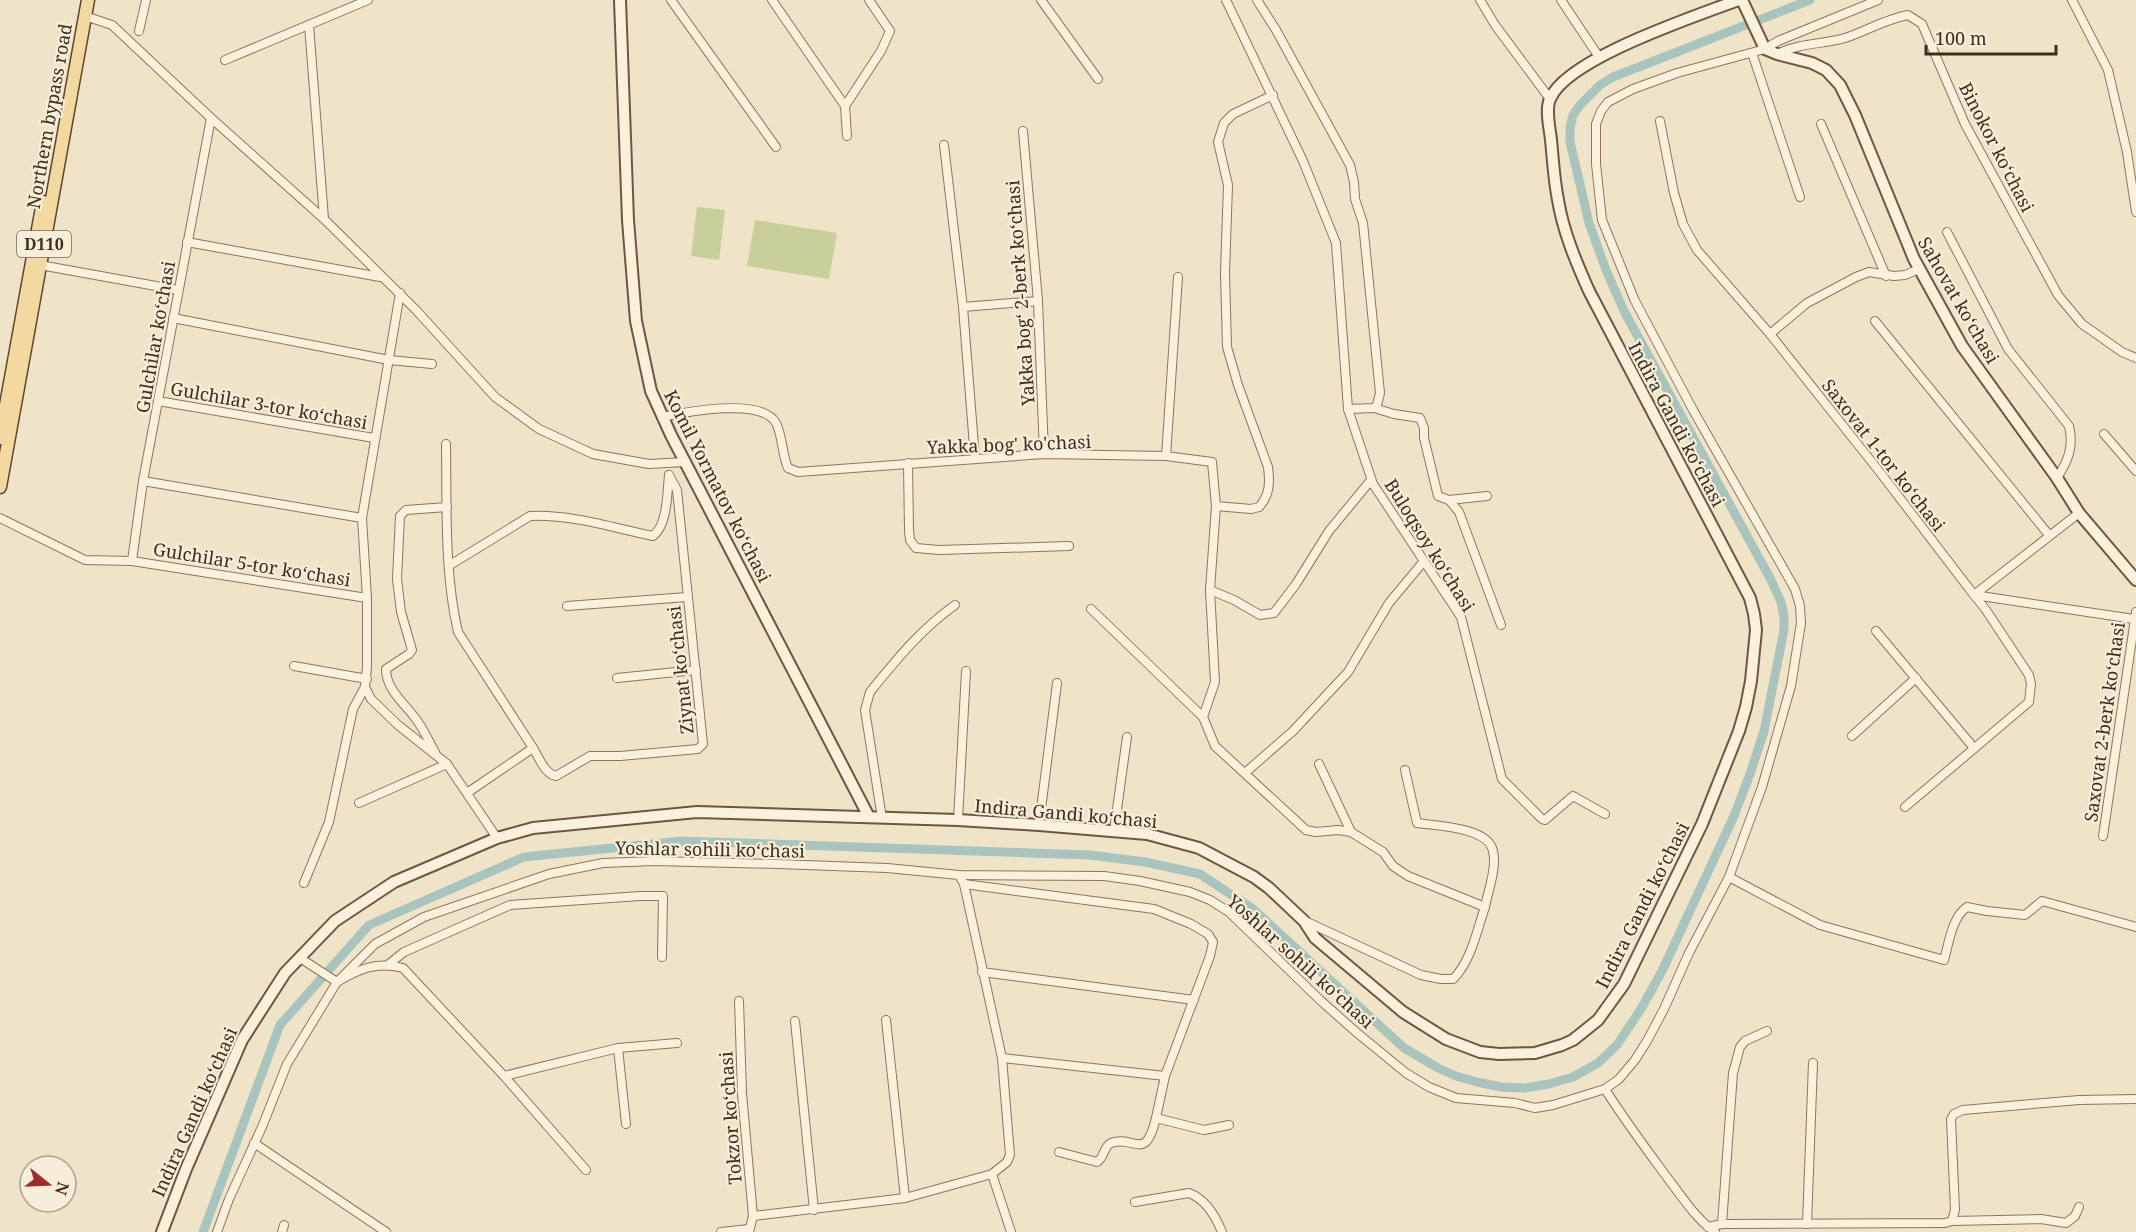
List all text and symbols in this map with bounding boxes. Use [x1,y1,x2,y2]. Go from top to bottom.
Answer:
scale bar [1926,18,2056,56]
street label: Northern bypass road [21,21,77,211]
text: 100 m [1935,26,1987,50]
street label: Binokor koʻchasi [1954,78,2040,216]
street label: Yakka bogʻ 2-berk koʻchasi [1000,179,1040,407]
road number: D110 [17,231,71,257]
street label: Sahovat koʻchasi [1913,232,2005,368]
street label: Gulchilar koʻchasi [130,259,180,415]
street label: Indira Gandi koʻchasi [1623,337,1731,511]
street label: Saxovat 1-tor koʻchasi [1817,374,1951,536]
street label: Gulchilar 3-tor koʻchasi [169,376,370,434]
street label: Komil Yormatov koʻchasi [659,386,777,586]
street label: Yakka bog' ko'chasi [925,429,1092,459]
street label: Buloqsoy koʻchasi [1379,474,1481,616]
street label: Gulchilar 5-tor koʻchasi [152,537,353,592]
street label: Ziynat koʻchasi [661,605,699,735]
street label: Saxovat 2-berk koʻchasi [2078,620,2130,824]
street label: Indira Gandi koʻchasi [974,793,1159,833]
street label: Indira Gandi koʻchasi [1590,818,1694,992]
street label: Yoshlar sohili koʻchasi [614,835,805,863]
street label: Yoshlar sohili koʻchasi [1222,888,1380,1034]
street label: Indira Gandi koʻchasi [146,1023,242,1201]
street label: Tokzor koʻchasi [713,1051,747,1185]
north arrow [18,1154,78,1214]
text: N [50,1179,75,1198]

